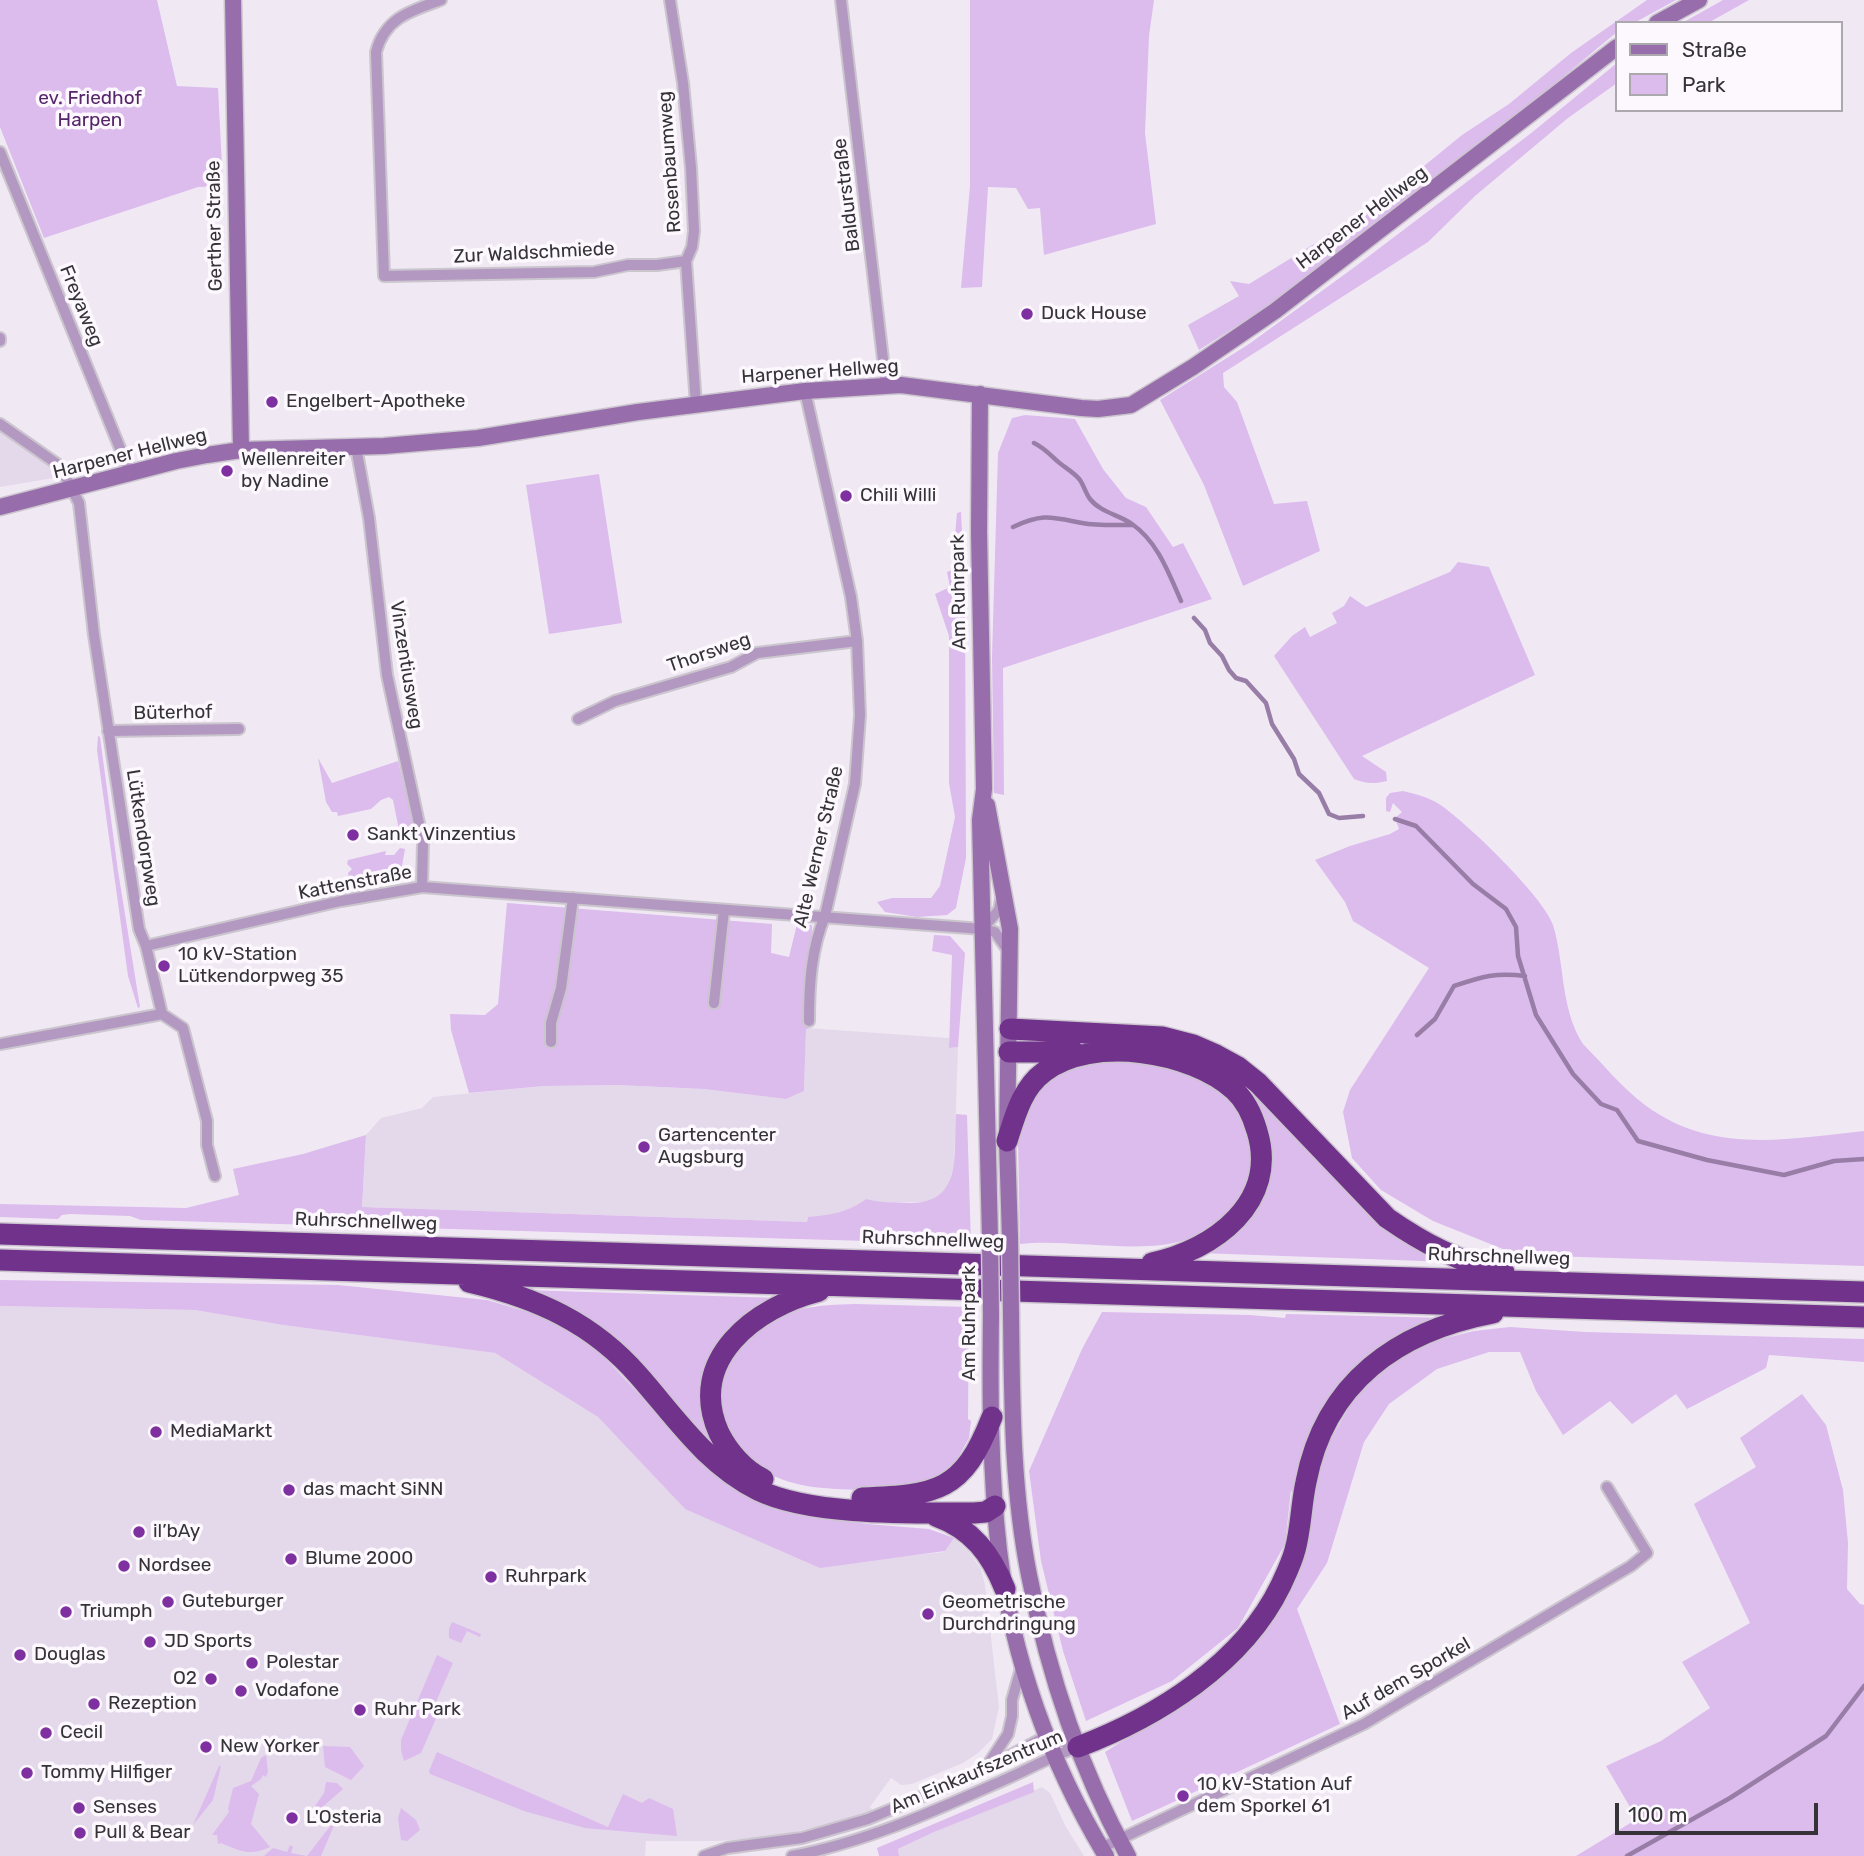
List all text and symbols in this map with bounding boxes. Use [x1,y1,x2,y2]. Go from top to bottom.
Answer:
legend [1616,21,1843,112]
text: Straße [1682,37,1747,62]
text: Park [1682,72,1726,97]
park label: ev. Friedhof Harpen [38,88,142,132]
street label: Rosenbaumweg [654,90,686,234]
street label: Baldurstraße [829,137,865,253]
street label: Gerther Straße [202,160,228,292]
street label: Harpener Hellweg [1292,161,1432,275]
street label: Zur Waldschmiede [453,237,615,269]
street label: Freyaweg [54,262,108,350]
place label: Duck House [1041,303,1147,325]
marker: Duck House [1019,306,1035,322]
street label: Harpener Hellweg [741,355,899,389]
place label: Engelbert-Apotheke [286,391,465,413]
marker: Engelbert-Apotheke [264,394,280,410]
street label: Harpener Hellweg [51,424,209,484]
place label: Wellenreiter by Nadine [241,449,345,493]
marker: Wellenreiter by Nadine [219,463,235,479]
place label: Chili Willi [860,485,936,507]
marker: Chili Willi [838,488,854,504]
street label: Am Ruhrpark [947,534,971,650]
street label: Vinzentiusweg [385,599,427,731]
street label: Thorsweg [664,628,754,678]
street label: Büterhof [133,701,213,725]
street label: Alte Werner Straße [789,764,849,930]
street label: Lütkendorpweg [121,768,165,908]
place label: Sankt Vinzentius [367,824,516,846]
marker: Sankt Vinzentius [345,827,361,843]
street label: Kattenstraße [296,861,414,905]
place label: 10 kV-Station Lütkendorpweg 35 [178,944,344,988]
marker: 10 kV-Station Lütkendorpweg 35 [156,958,172,974]
place label: Gartencenter Augsburg [658,1125,776,1169]
marker: Gartencenter Augsburg [636,1139,652,1155]
street label: Ruhrschnellweg [294,1208,438,1236]
street label: Ruhrschnellweg [861,1226,1005,1254]
street label: Ruhrschnellweg [1427,1243,1571,1271]
street label: Am Ruhrpark [959,1265,981,1381]
place label: MediaMarkt [170,1421,272,1443]
marker: MediaMarkt [148,1424,164,1440]
place label: das macht SiNN [303,1479,443,1501]
marker: das macht SiNN [281,1482,297,1498]
place label: il’bAy [153,1521,200,1543]
marker: il’bAy [131,1524,147,1540]
place label: Blume 2000 [305,1548,413,1570]
marker: Blume 2000 [283,1551,299,1567]
place label: Nordsee [138,1555,211,1577]
marker: Nordsee [116,1558,132,1574]
place label: Ruhrpark [505,1566,587,1588]
marker: Ruhrpark [483,1569,499,1585]
place label: Guteburger [182,1591,283,1613]
place label: Geometrische Durchdringung [942,1592,1076,1636]
marker: Guteburger [160,1594,176,1610]
place label: Triumph [80,1601,152,1623]
marker: Triumph [58,1604,74,1620]
marker: Geometrische Durchdringung [920,1606,936,1622]
place label: JD Sports [164,1631,252,1653]
street label: Auf dem Sporkel [1337,1633,1475,1725]
marker: JD Sports [142,1634,158,1650]
place label: Douglas [34,1644,106,1666]
marker: Douglas [12,1647,28,1663]
place label: Polestar [266,1652,339,1674]
marker: Polestar [244,1655,260,1671]
place label: O2 [173,1668,197,1690]
marker: O2 [203,1671,219,1687]
place label: Vodafone [255,1680,339,1702]
marker: Vodafone [233,1683,249,1699]
place label: Rezeption [108,1693,197,1715]
marker: Rezeption [86,1696,102,1712]
place label: Ruhr Park [374,1699,461,1721]
marker: Ruhr Park [352,1702,368,1718]
place label: Cecil [60,1722,103,1744]
marker: Cecil [38,1725,54,1741]
street label: Am Einkaufszentrum [887,1725,1067,1819]
place label: New Yorker [220,1736,319,1758]
marker: New Yorker [198,1739,214,1755]
place label: Tommy Hilfiger [41,1762,172,1784]
marker: Tommy Hilfiger [19,1765,35,1781]
place label: 10 kV-Station Auf dem Sporkel 61 [1197,1774,1352,1818]
marker: 10 kV-Station Auf dem Sporkel 61 [1175,1788,1191,1804]
scale bar [1619,1790,1822,1834]
place label: Senses [93,1797,157,1819]
marker: Senses [71,1800,87,1816]
text: 100 m [1628,1802,1687,1827]
place label: L'Osteria [306,1807,382,1829]
marker: L'Osteria [284,1810,300,1826]
place label: Pull & Bear [94,1822,190,1844]
marker: Pull & Bear [72,1825,88,1841]

